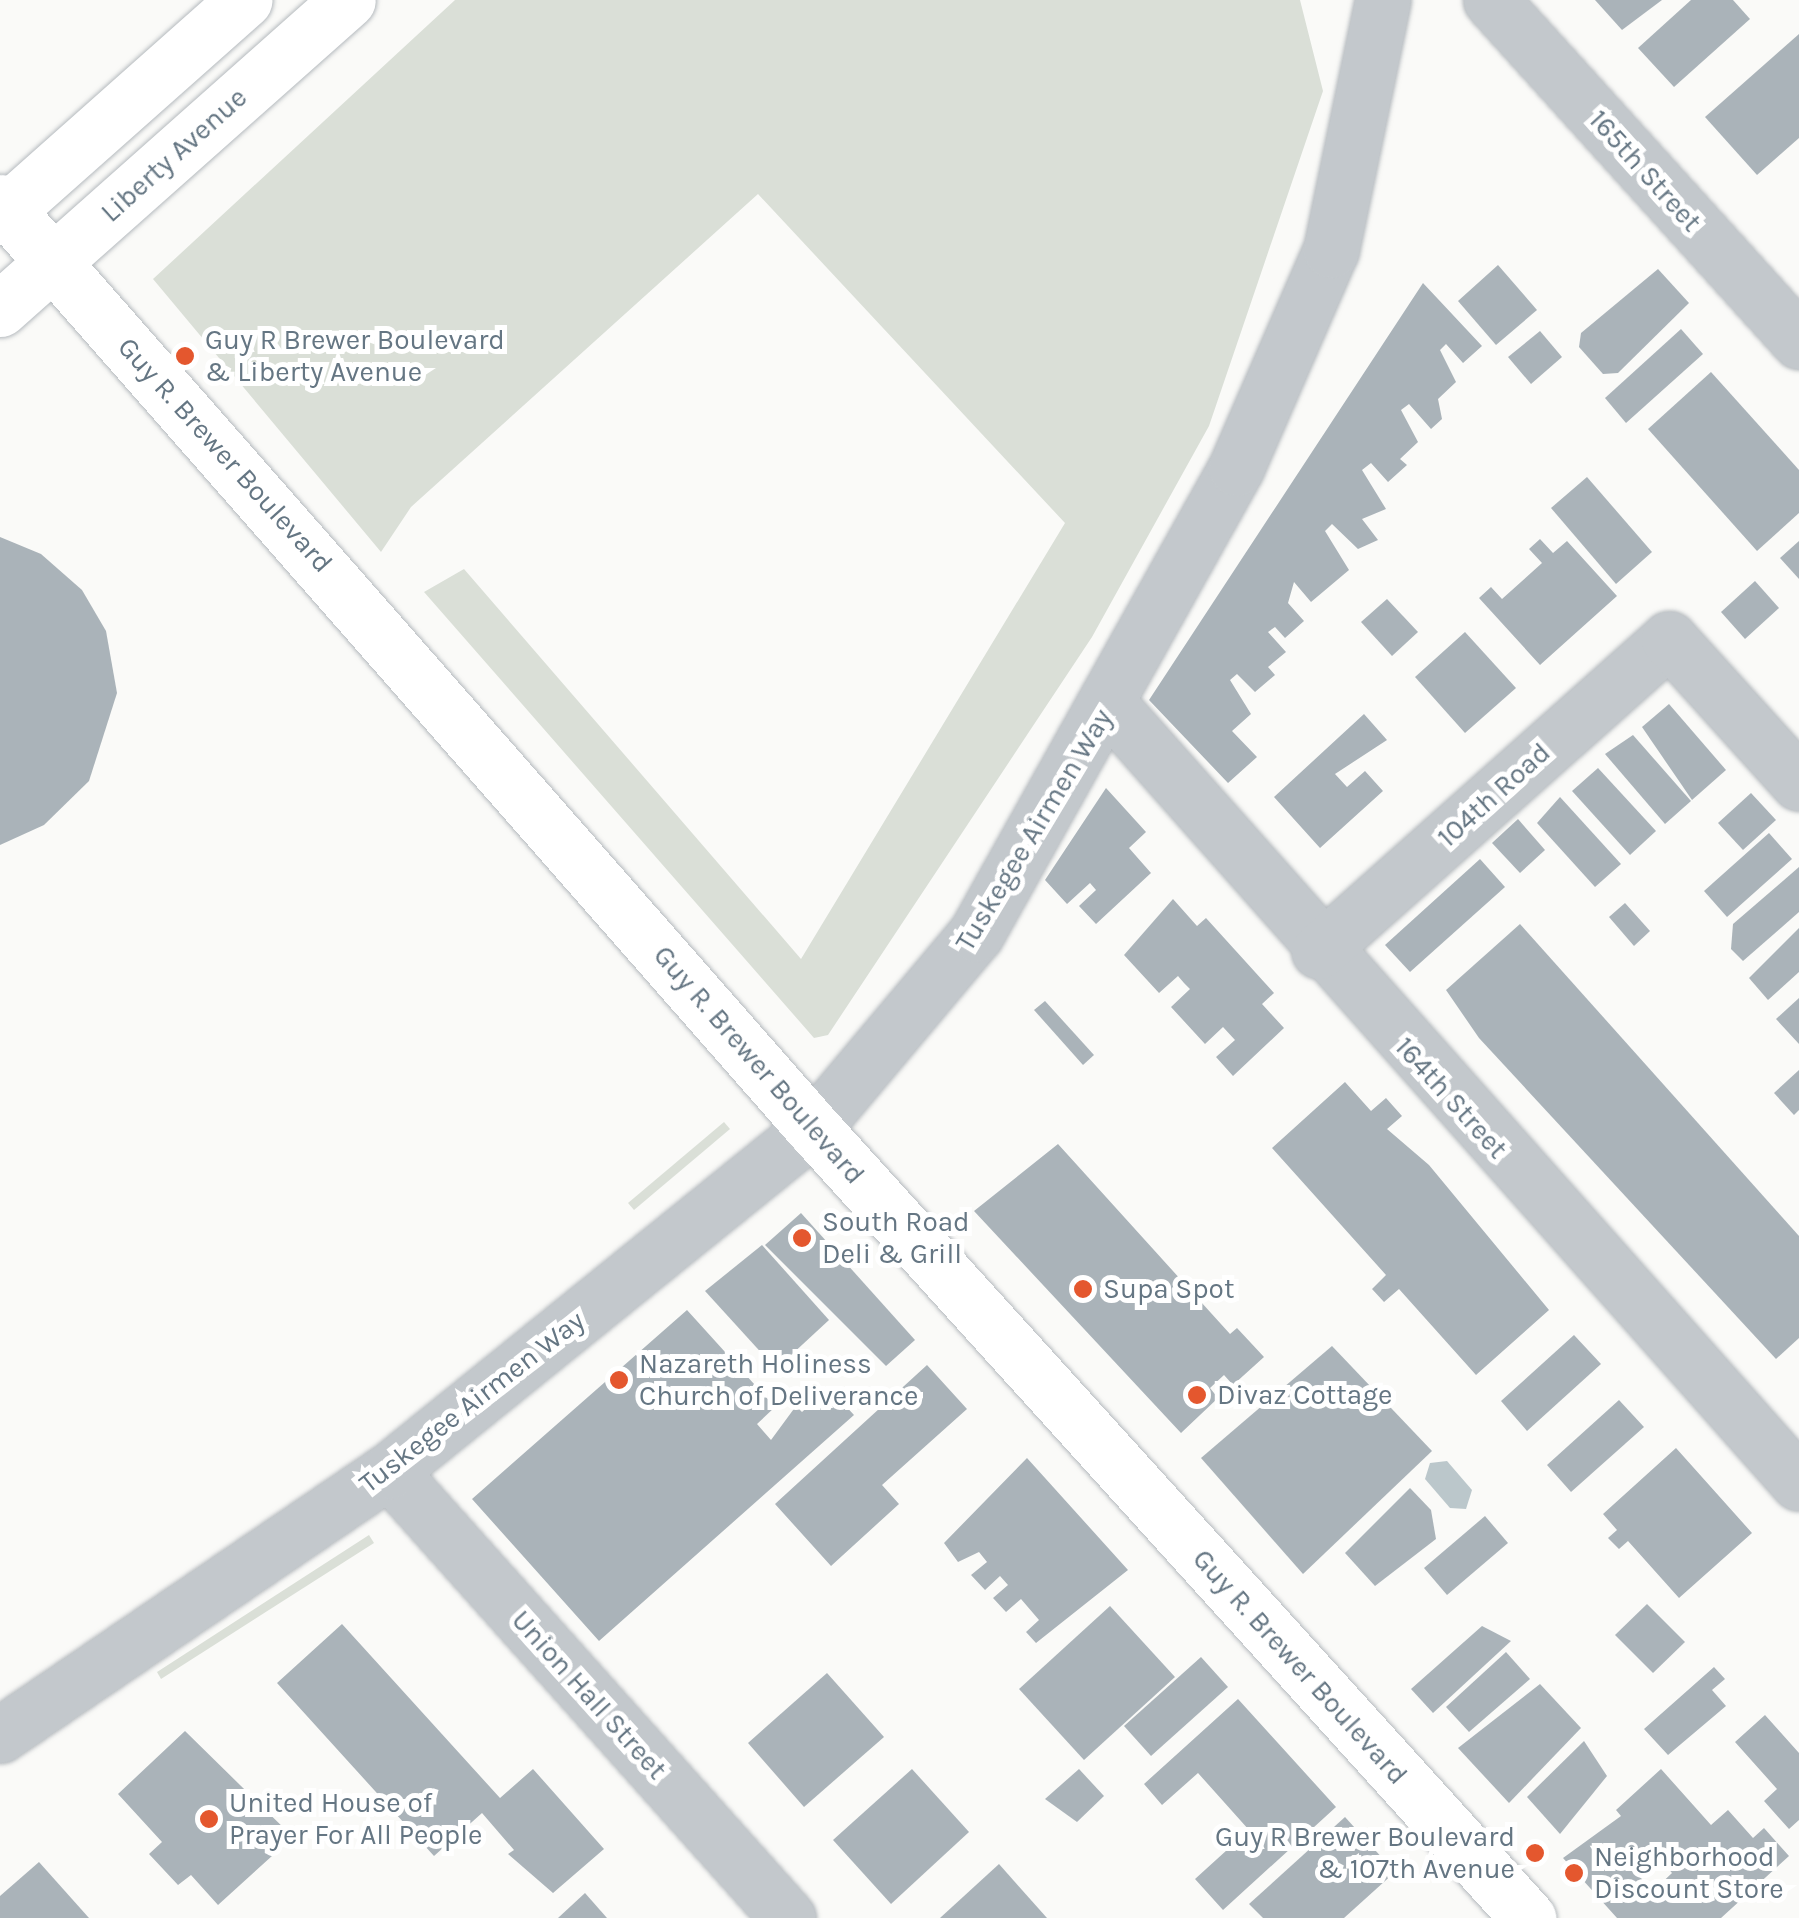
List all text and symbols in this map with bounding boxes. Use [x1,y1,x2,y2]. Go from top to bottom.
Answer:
street label: Liberty Avenue [94,81,254,229]
street label: 165th Street [1582,103,1708,239]
place label: Guy R Brewer Boulevard & Liberty Avenue [205,323,505,389]
street label: Guy R. Brewer Boulevard [111,330,339,580]
marker: Guy R Brewer Boulevard & Liberty Avenue [174,345,196,367]
street label: Tuskegee Airmen Way [948,703,1120,957]
street label: 104th Road [1431,736,1557,854]
street label: Guy R. Brewer Boulevard [646,939,872,1191]
street label: 164th Street [1388,1030,1514,1166]
place label: South Road Deli & Grill [822,1205,970,1271]
marker: South Road Deli & Grill [791,1227,813,1249]
place label: Supa Spot [1103,1272,1234,1306]
marker: Supa Spot [1072,1278,1094,1300]
street label: Tuskegee Airmen Way [353,1304,591,1500]
place label: Nazareth Holiness Church of Deliverance [639,1347,918,1413]
marker: Nazareth Holiness Church of Deliverance [608,1369,630,1391]
place label: Divaz Cottage [1217,1378,1392,1412]
marker: Divaz Cottage [1186,1384,1208,1406]
street label: Guy R. Brewer Boulevard [1186,1542,1414,1792]
street label: Union Hall Street [504,1604,674,1786]
place label: United House of Prayer For All People [229,1786,482,1852]
marker: United House of Prayer For All People [198,1808,220,1830]
place label: Guy R Brewer Boulevard & 107th Avenue [1215,1820,1515,1886]
place label: Neighborhood Discount Store [1594,1840,1784,1906]
marker: Guy R Brewer Boulevard & 107th Avenue [1524,1842,1546,1864]
marker: Neighborhood Discount Store [1563,1862,1585,1884]

